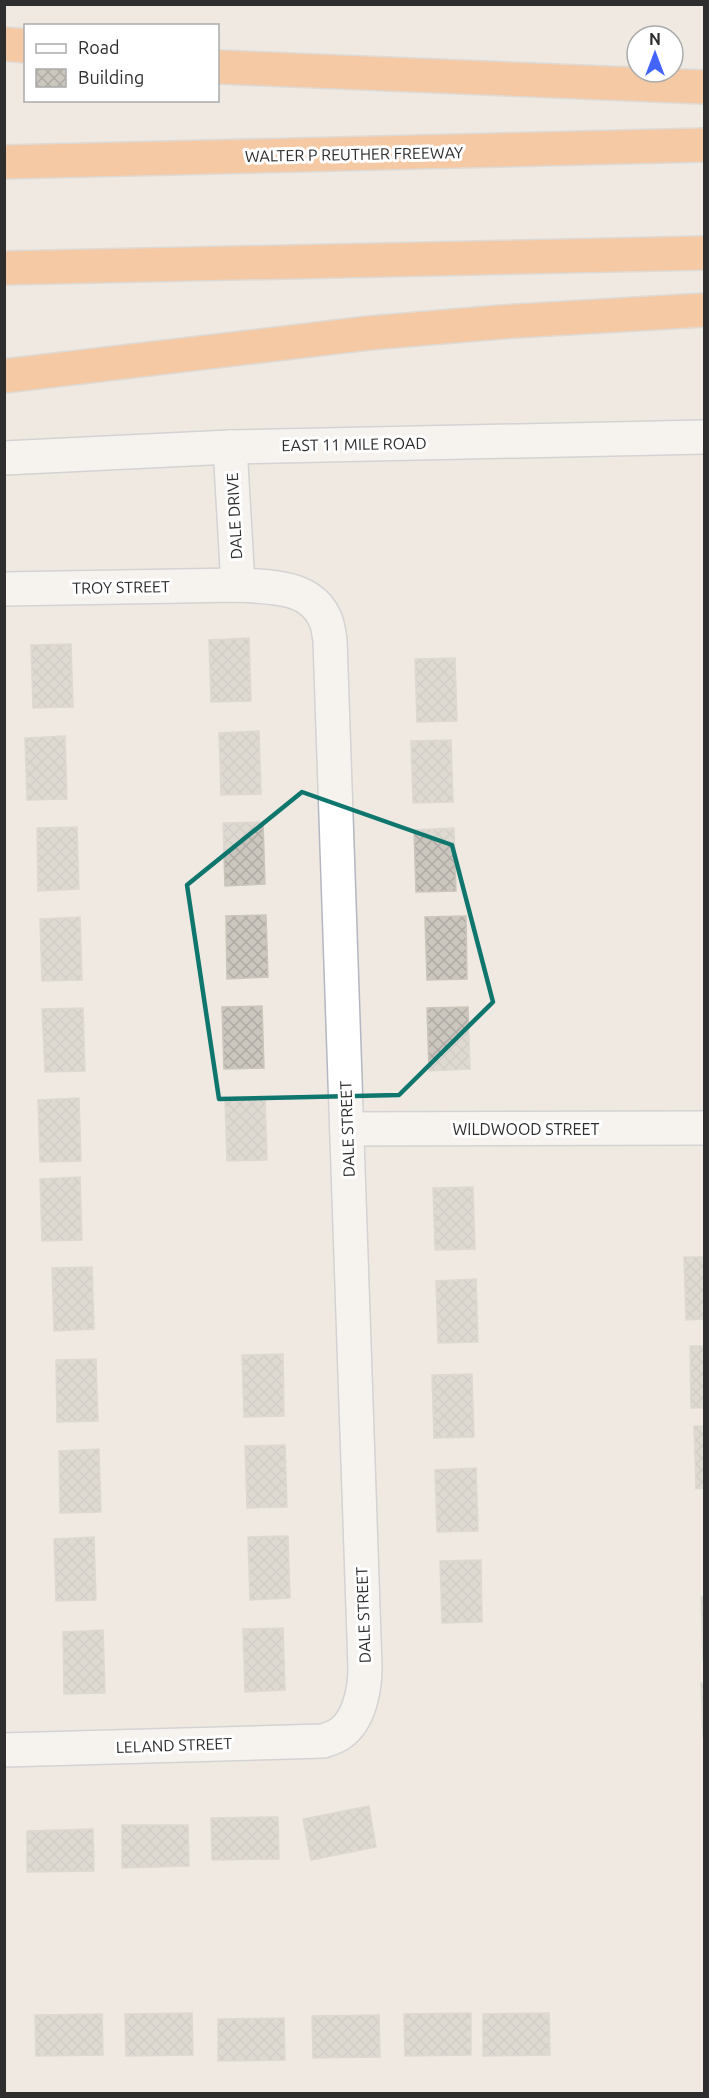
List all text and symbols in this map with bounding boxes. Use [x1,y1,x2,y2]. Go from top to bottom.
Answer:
legend [24,24,219,102]
north arrow [625,24,685,84]
text: N [649,30,661,48]
text: Road [78,37,120,57]
text: Building [78,67,144,87]
street label: WALTER P REUTHER FREEWAY [245,143,464,165]
street label: EAST 11 MILE ROAD [281,434,427,454]
street label: DALE DRIVE [223,472,245,560]
street label: TROY STREET [72,577,170,597]
street label: DALE STREET [336,1080,358,1177]
street label: WILDWOOD STREET [453,1120,600,1138]
street label: DALE STREET [352,1566,374,1663]
street label: LELAND STREET [115,1734,233,1756]

